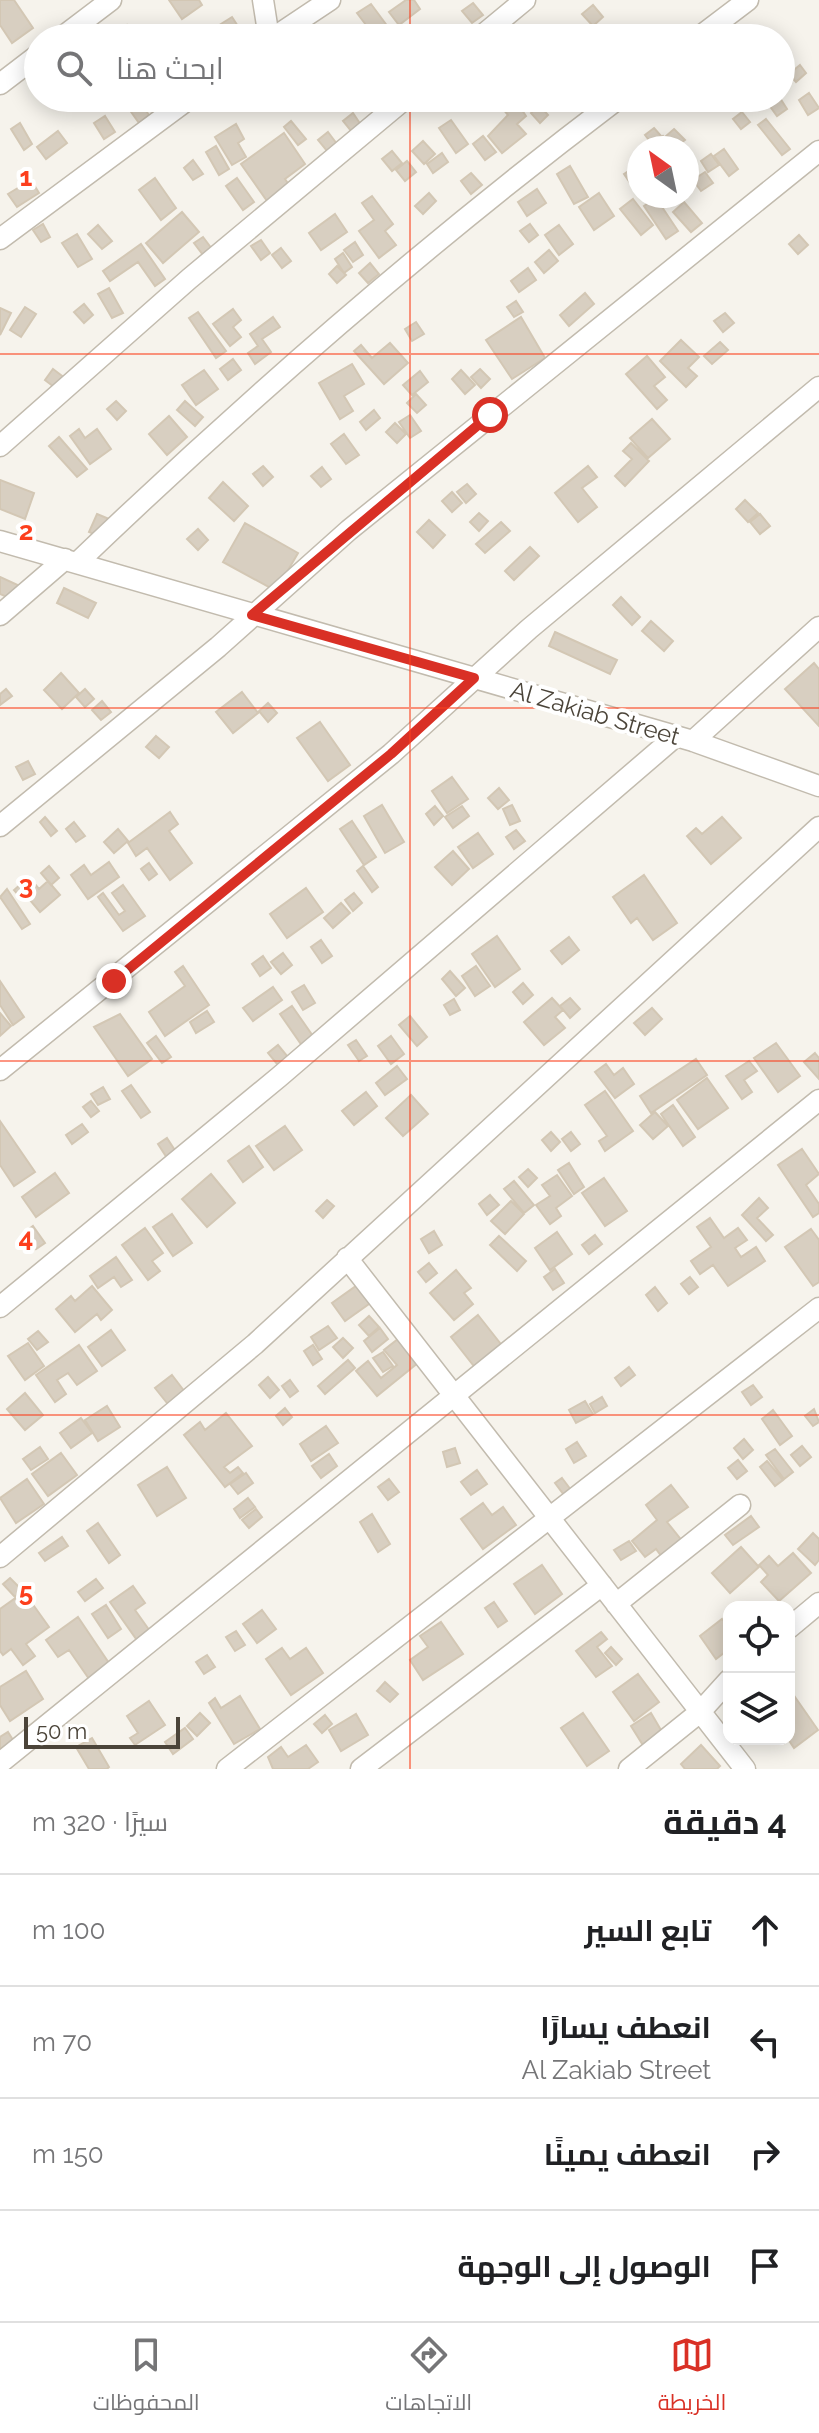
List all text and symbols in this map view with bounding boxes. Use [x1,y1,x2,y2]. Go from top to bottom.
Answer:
search box [24,24,795,112]
icon: search [52,46,96,90]
text: ابحث هنا [116,51,224,86]
north arrow [627,136,699,208]
text: 1 [20,162,33,192]
route start [472,397,508,433]
text: 2 [19,516,33,546]
street label: Al Zakiab Street [507,675,683,751]
text: 3 [19,870,33,900]
route end [96,963,132,999]
text: 4 [19,1223,33,1253]
text: 5 [19,1577,33,1607]
map controls [723,1601,795,1745]
button: locate [723,1601,795,1673]
button: layers [723,1673,795,1745]
scale bar [24,1713,180,1749]
text: 50 m [36,1718,87,1744]
text: 4 دقيقة [663,1802,787,1842]
text: سيرًا · 320 m [32,1807,168,1837]
icon: ahead [743,1908,787,1952]
text: تابع السير [585,1913,711,1948]
text: 100 m [32,1915,106,1945]
text: انعطف يسارًا [540,2010,711,2045]
icon: left [743,2020,787,2064]
text: 70 m [32,2027,92,2057]
text: Al Zakiab Street [522,2055,711,2085]
icon: right [743,2132,787,2176]
text: انعطف يمينًا [544,2137,711,2172]
text: 150 m [32,2139,104,2169]
icon: arrive [743,2244,787,2288]
text: الوصول إلى الوجهة [458,2249,711,2284]
tab: المحفوظات [93,2333,200,2423]
tab: الاتجاهات [385,2333,472,2423]
tab: الخريطة [658,2333,726,2423]

